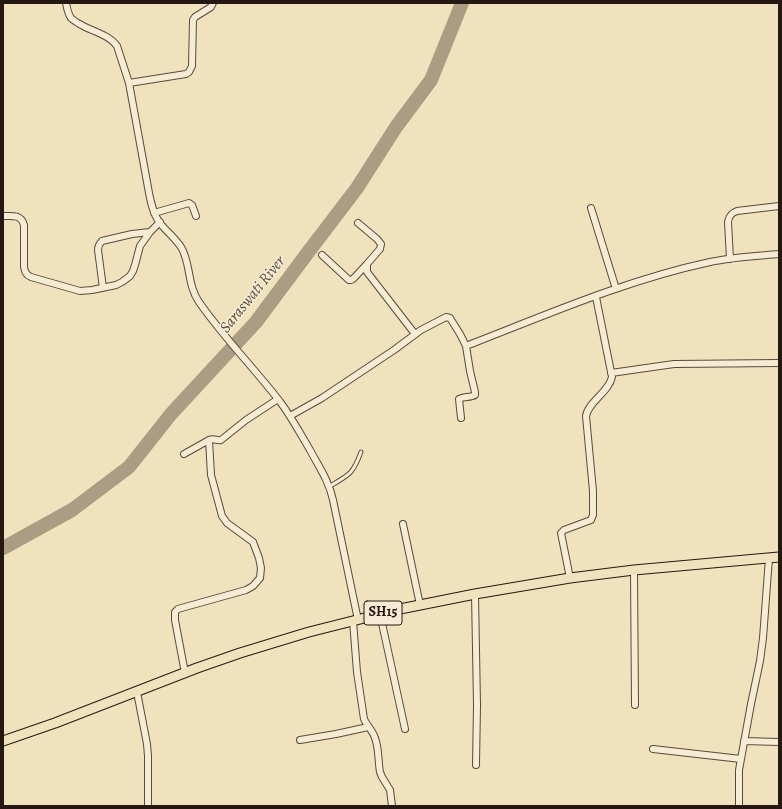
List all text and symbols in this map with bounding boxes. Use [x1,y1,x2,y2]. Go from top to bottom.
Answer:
water label: Saraswati River [216,253,290,337]
road number: SH15 [364,601,402,625]

